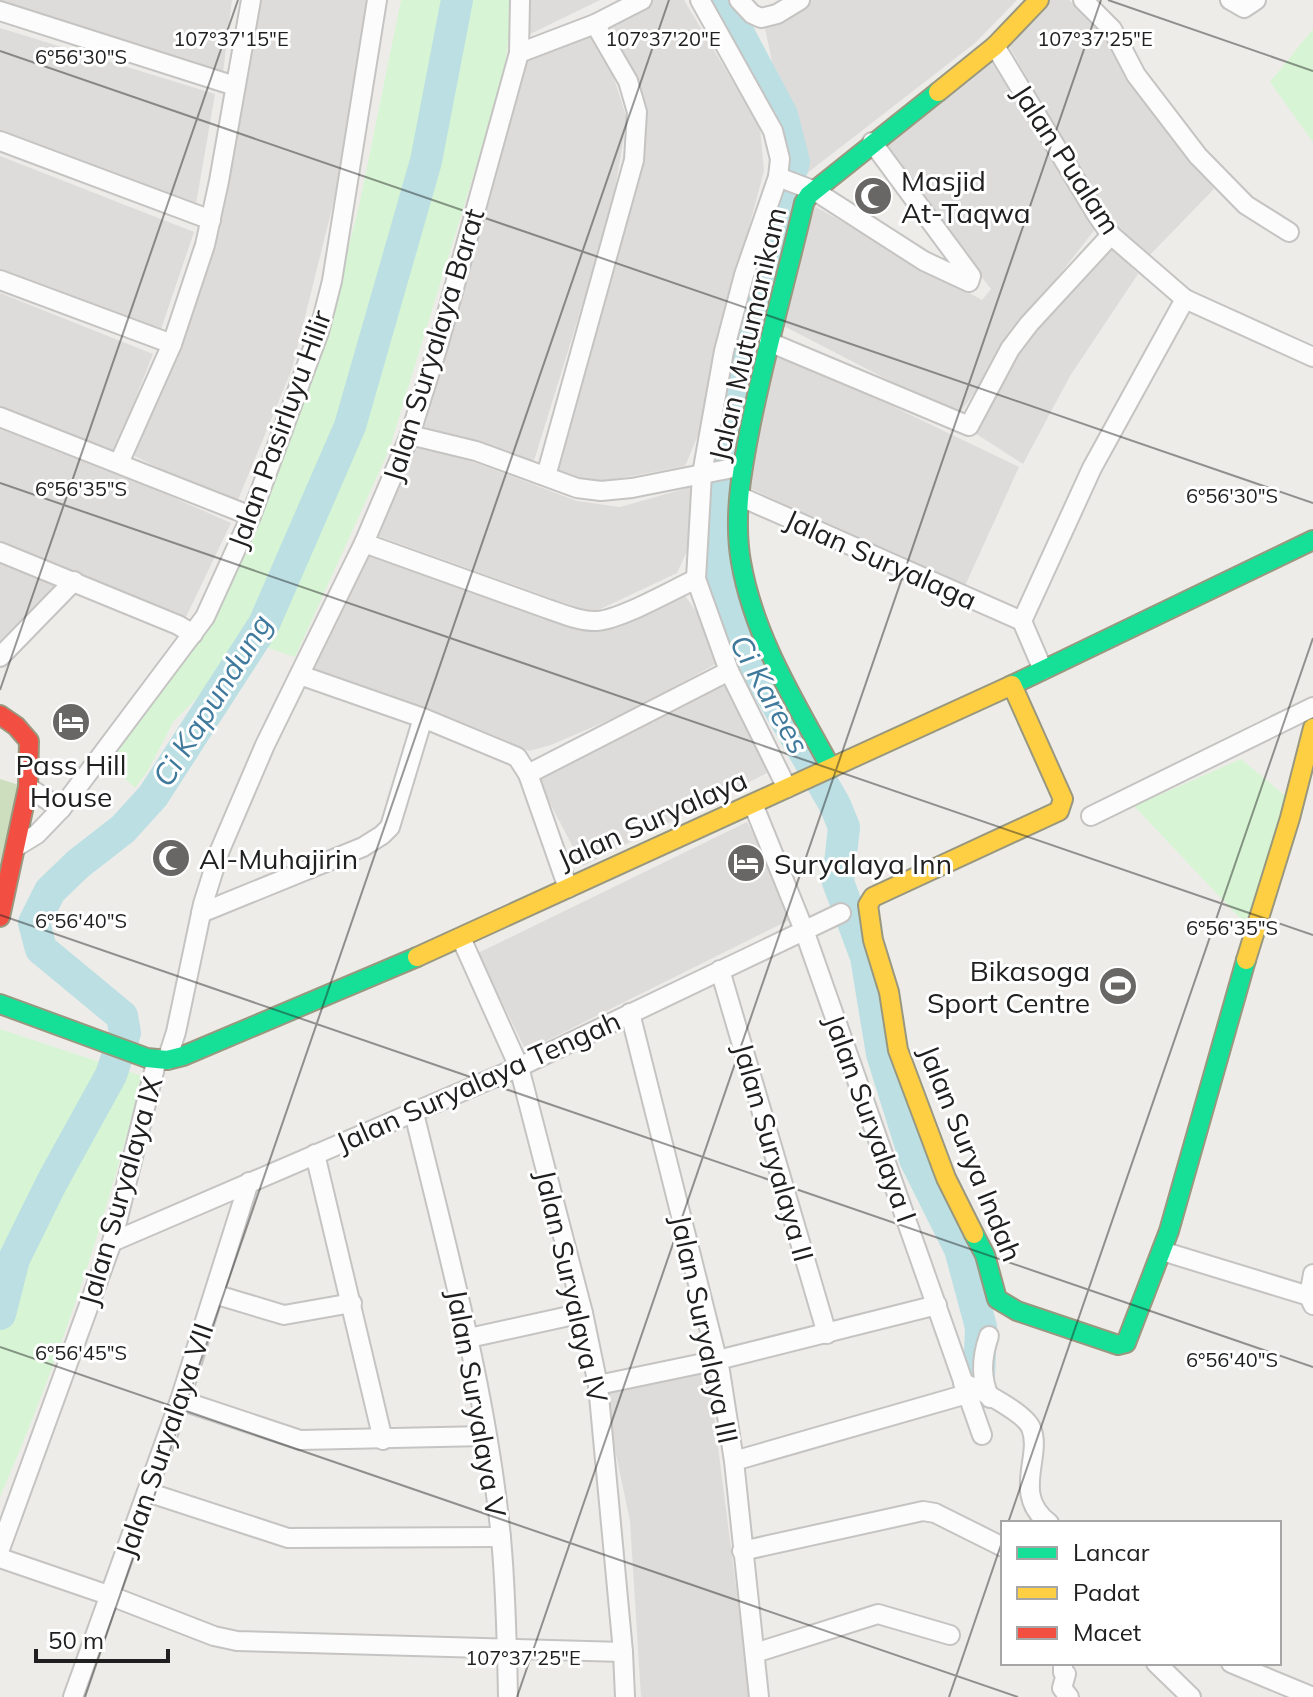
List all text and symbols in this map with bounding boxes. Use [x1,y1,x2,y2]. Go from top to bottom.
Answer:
text: 107°37'15"E [173,26,289,51]
text: 107°37'20"E [605,26,721,51]
text: 107°37'25"E [1037,26,1153,51]
text: 6°56'30"S [35,44,127,69]
street label: Jalan Pualam [1005,77,1129,241]
place label: Masjid At-Taqwa [901,163,1031,230]
mosque icon: Masjid At-Taqwa [852,175,894,217]
street label: Jalan Suryalaya Barat [375,204,491,486]
street label: Jalan Mutumanikam [701,204,793,464]
street label: Jalan Pasirluyu Hilir [220,304,339,553]
text: 6°56'35"S [35,476,127,501]
text: 6°56'30"S [1186,483,1278,508]
street label: Jalan Suryalaga [780,501,982,617]
water label: Ci Kapundung [144,607,280,793]
water label: Ci Karees [722,628,818,760]
hotel icon: Pass Hill House [50,701,92,743]
place label: Pass Hill House [16,747,126,814]
street label: Jalan Suryalaya [552,762,752,876]
mosque icon: Al-Muhajirin [150,837,192,879]
place label: Al-Muhajirin [199,841,358,876]
hotel icon: Suryalaya Inn [725,842,767,884]
place label: Suryalaya Inn [774,846,952,881]
text: 6°56'40"S [35,908,127,933]
text: 6°56'35"S [1186,915,1278,940]
place label: Bikasoga Sport Centre [927,953,1090,1020]
sports icon: Bikasoga Sport Centre [1097,965,1139,1007]
street label: Jalan Suryalaya Tengah [330,1002,626,1160]
street label: Jalan Suryalaya I [817,1009,925,1227]
street label: Jalan Suryalaya II [726,1039,822,1265]
street label: Jalan Surya Indah [912,1040,1030,1266]
street label: Jalan Suryalaya IX [71,1072,169,1310]
street label: Jalan Suryalaya IV [528,1166,616,1406]
street label: Jalan Suryalaya III [664,1211,746,1447]
street label: Jalan Suryalaya V [440,1286,514,1520]
street label: Jalan Suryalaya VII [108,1318,220,1562]
text: 6°56'45"S [35,1340,127,1365]
text: 6°56'40"S [1186,1347,1278,1372]
legend [1001,1521,1281,1665]
text: Lancar [1073,1537,1150,1567]
text: Padat [1073,1577,1140,1607]
scale bar [36,1613,168,1663]
text: Macet [1073,1617,1141,1647]
text: 50 m [48,1625,104,1655]
text: 107°37'25"E [465,1645,581,1670]

